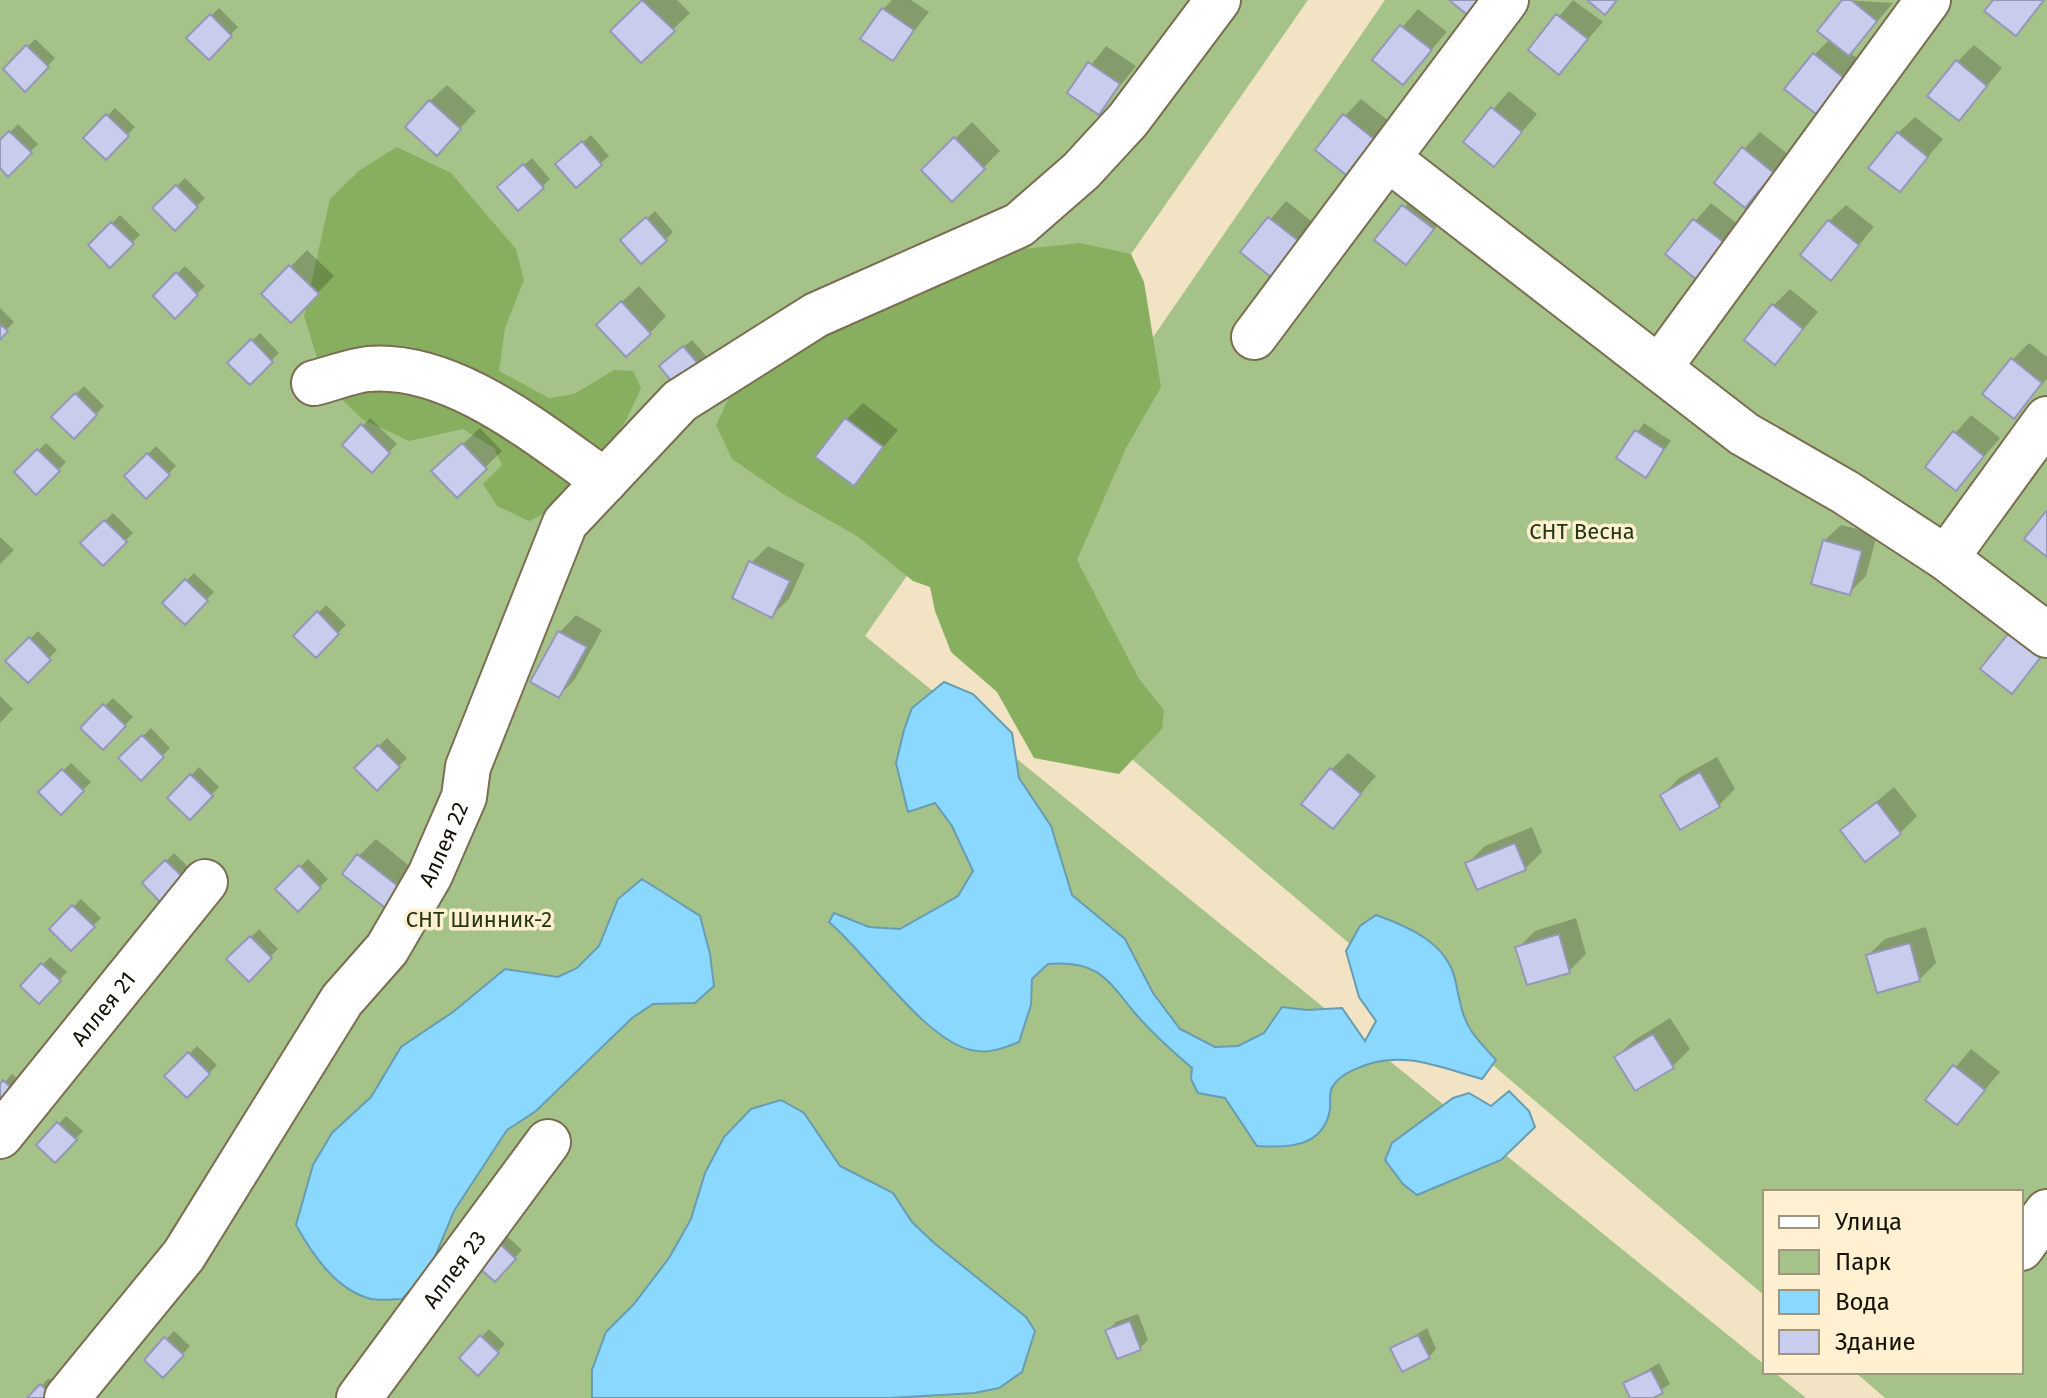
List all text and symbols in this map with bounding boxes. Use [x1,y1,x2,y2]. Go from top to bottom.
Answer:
park label: СНТ Весна [1529,518,1635,545]
street label: Аллея 22 [413,798,474,892]
park label: СНТ Шинник-2 [406,906,552,933]
street label: Аллея 21 [65,966,141,1051]
legend [1763,1190,2023,1374]
text: Улица [1835,1208,1902,1236]
street label: Аллея 23 [417,1226,492,1314]
text: Парк [1835,1248,1892,1276]
text: Вода [1835,1288,1890,1316]
text: Здание [1835,1328,1916,1356]

